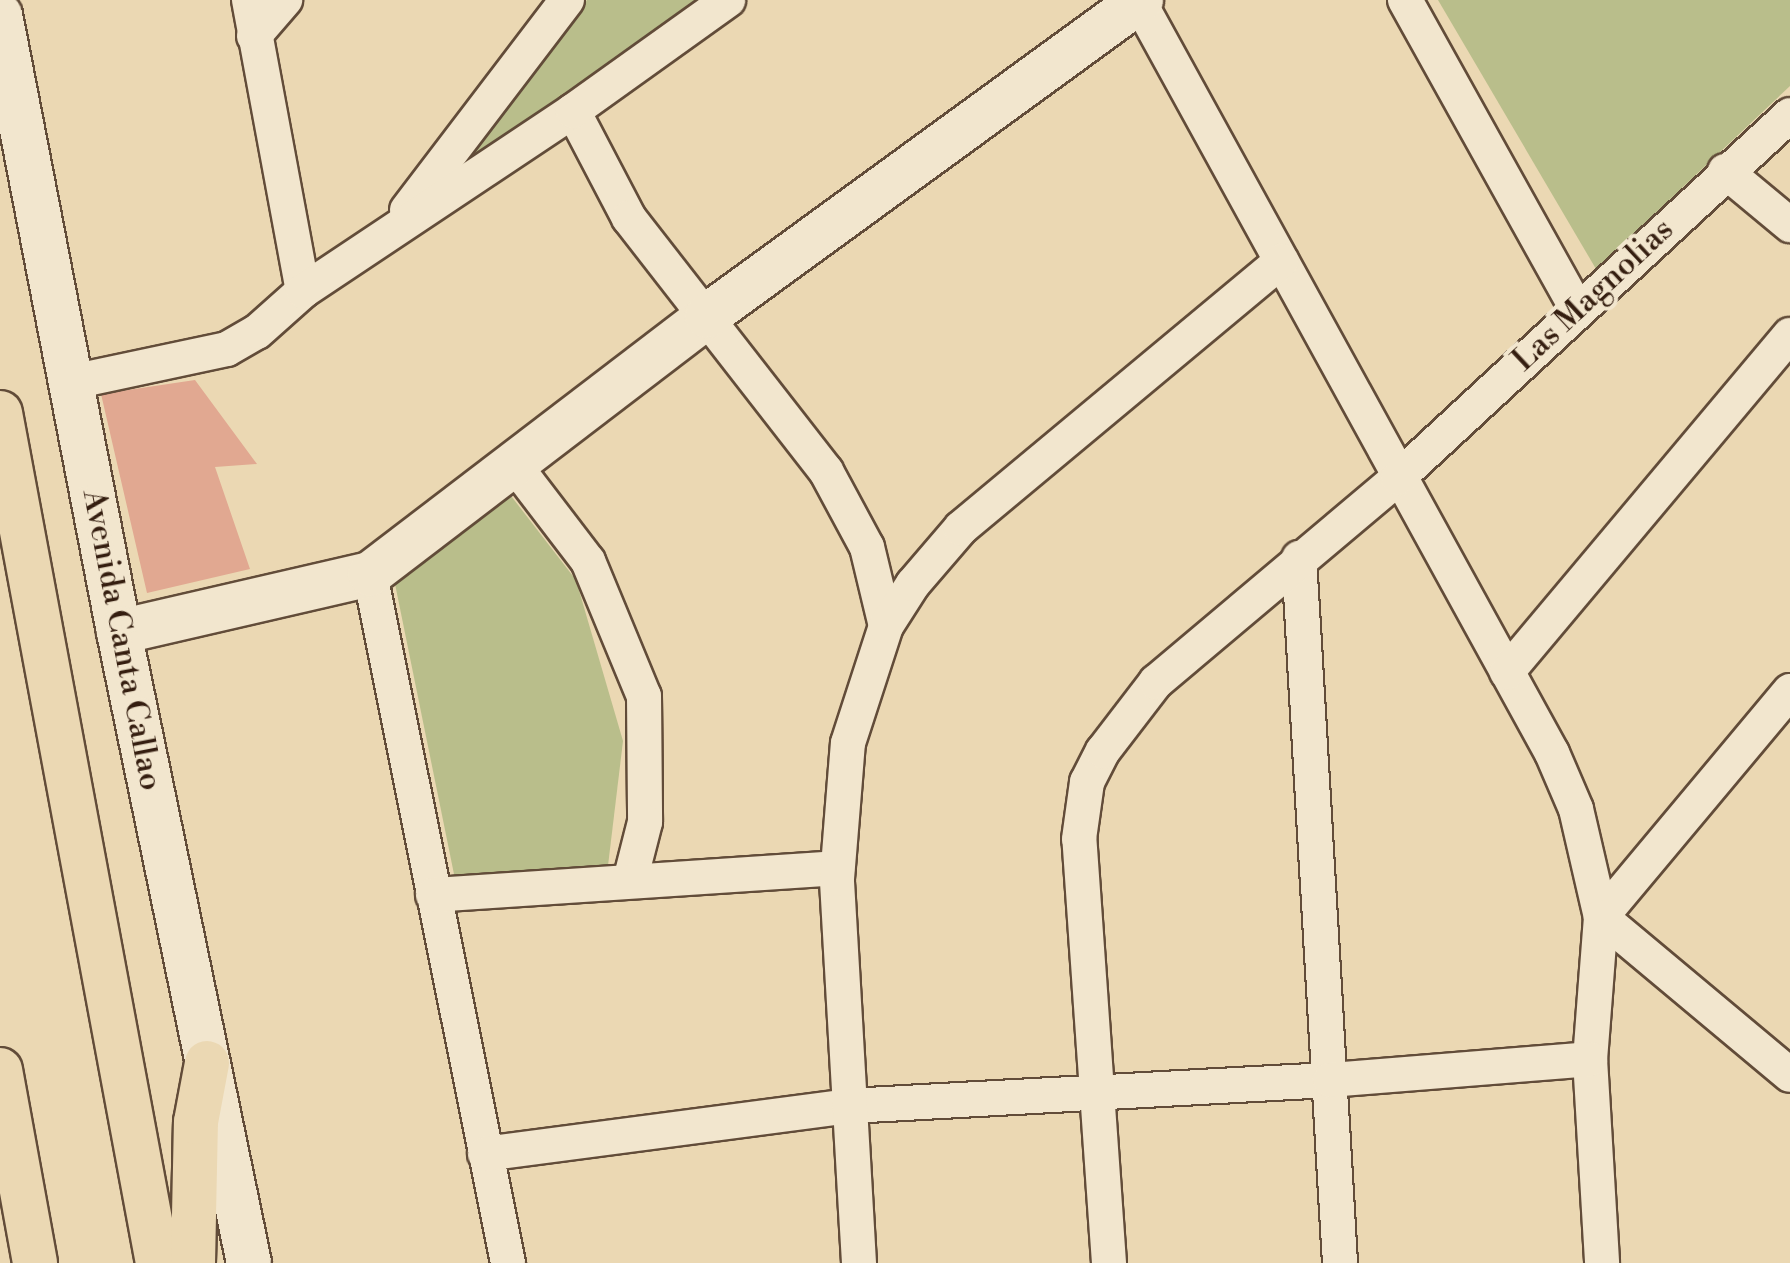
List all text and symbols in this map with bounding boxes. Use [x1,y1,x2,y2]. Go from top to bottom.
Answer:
street label: Las Magnolias [1504,211,1682,379]
street label: Avenida Canta Callao [74,486,170,794]

